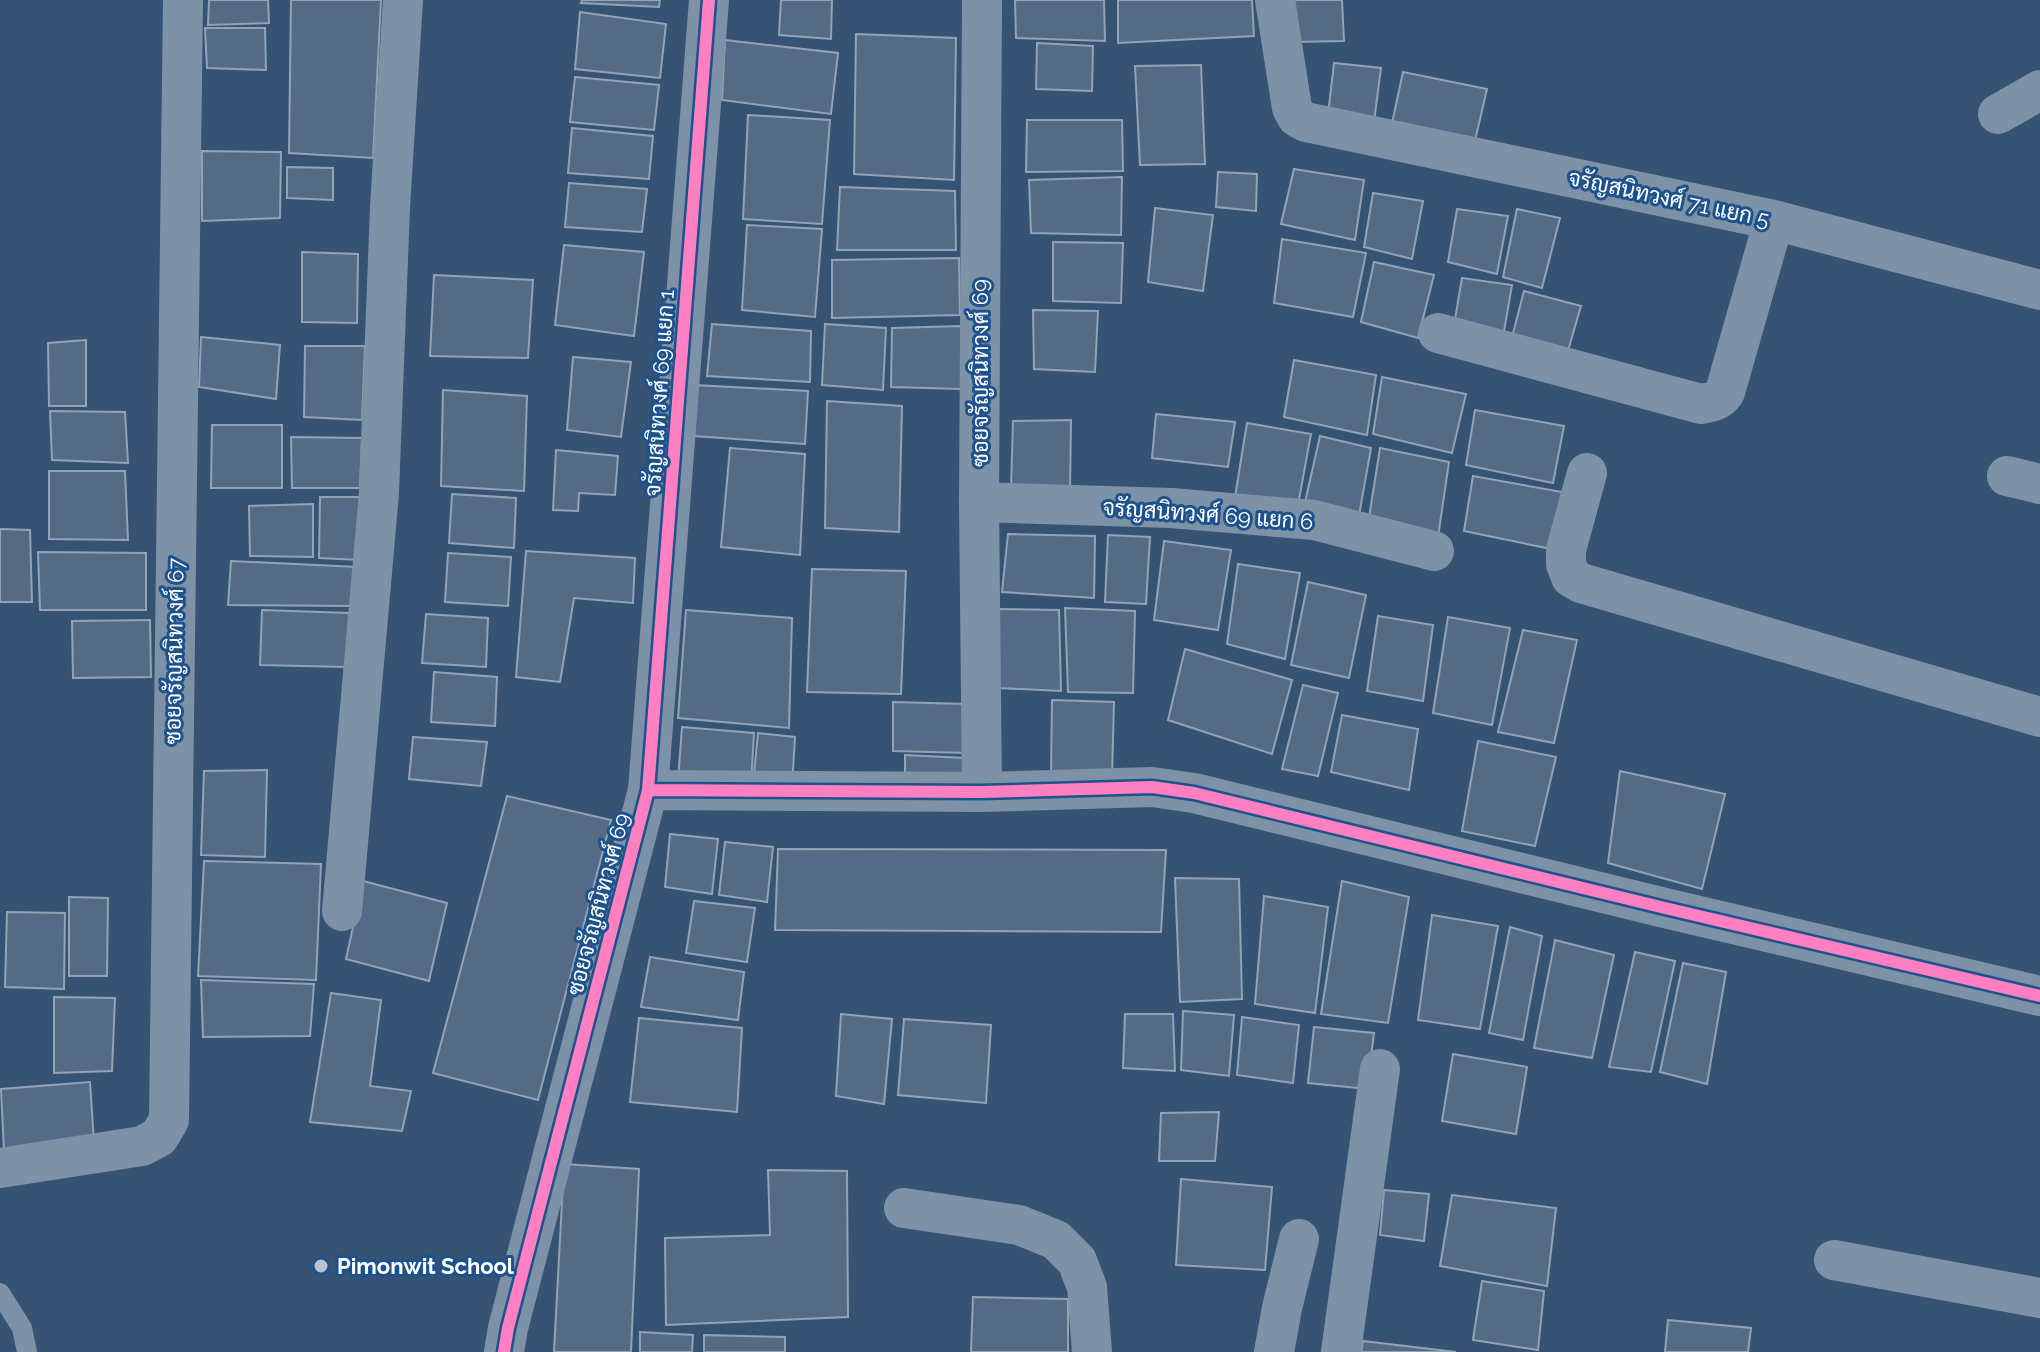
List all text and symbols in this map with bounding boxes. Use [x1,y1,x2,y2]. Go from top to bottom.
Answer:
street label: จรัญสนิทวงศ์ 71 แยก 5 [1566,163,1772,233]
street label: ซอยจรัญสนิทวงศ์ 69 [966,279,994,467]
street label: จรัญสนิทวงศ์ 69 แยก 1 [638,289,680,497]
street label: จรัญสนิทวงศ์ 69 แยก 6 [1102,493,1314,535]
street label: ซอยจรัญสนิทวงศ์ 67 [158,557,190,745]
street label: ซอยจรัญสนิทวงศ์ 69 [560,810,636,998]
place label: Pimonwit School [337,1253,515,1279]
marker: Pimonwit School [312,1257,330,1275]

